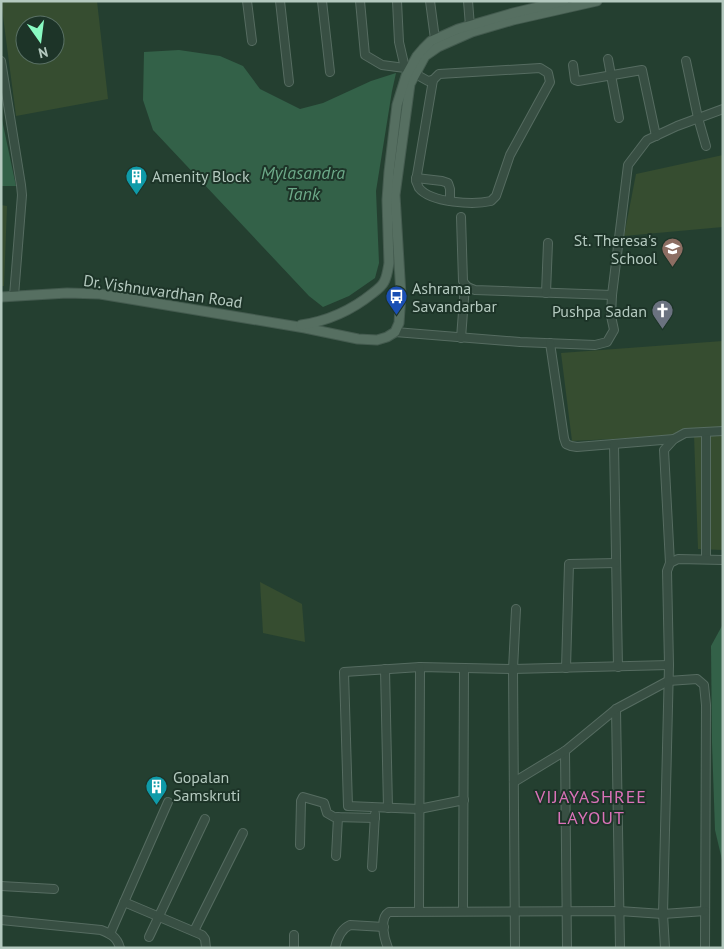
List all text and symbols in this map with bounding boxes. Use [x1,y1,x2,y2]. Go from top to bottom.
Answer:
north arrow [15,15,65,65]
text: N [37,43,50,62]
water label: Mylasandra Tank [261,161,345,205]
building icon: Amenity Block [124,164,148,195]
place label: Amenity Block [152,166,250,186]
place label: St. Theresa's School [574,230,657,268]
school or university icon: St. Theresa's School [661,237,685,268]
street label: Dr. Vishnuvardhan Road [82,270,244,312]
place label: Ashrama Savandarbar [412,278,497,316]
bus stop icon: Ashrama Savandarbar [384,285,408,316]
church icon: Pushpa Sadan [651,299,675,330]
place label: Pushpa Sadan [552,301,647,321]
place label: Gopalan Samskruti [173,767,241,805]
building icon: Gopalan Samskruti [145,774,169,805]
district label: VIJAYASHREE LAYOUT [534,785,647,829]

